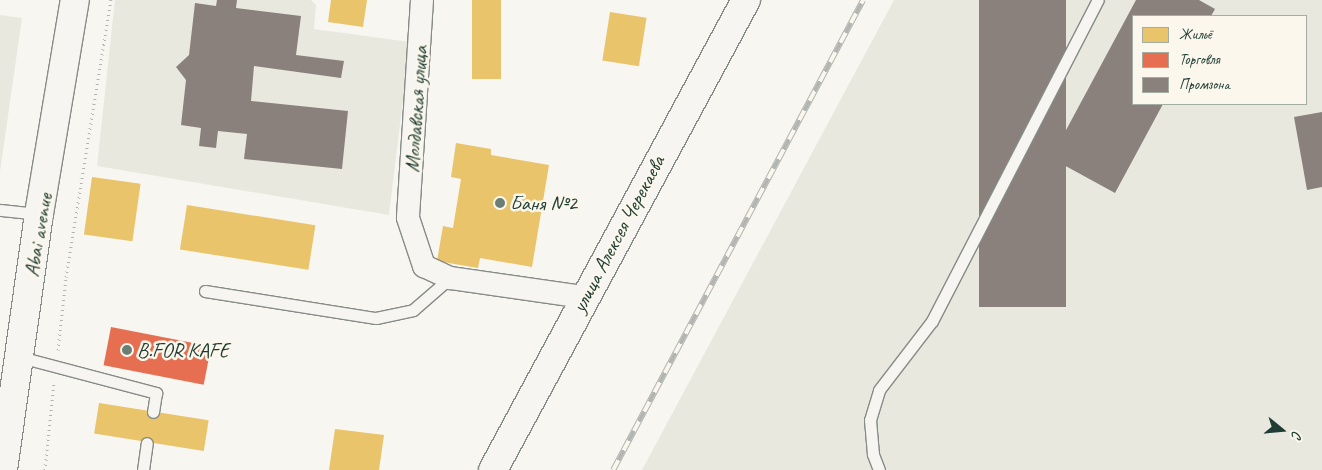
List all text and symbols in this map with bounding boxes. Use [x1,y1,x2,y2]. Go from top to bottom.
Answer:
legend [1132,15,1307,105]
text: Жильё [1179,25,1212,44]
street label: Молдавская улица [399,44,433,174]
text: Торговля [1179,50,1220,69]
text: Промзона [1179,75,1230,94]
street label: улица Алексея Черекаева [566,151,670,317]
place label: Баня №2 [510,190,577,216]
street label: Abai avenue [18,191,58,279]
marker: Баня №2 [494,197,506,209]
place label: B.FOR KAFE [137,337,230,363]
marker: B.FOR KAFE [121,344,133,356]
north arrow [1257,405,1307,455]
text: С [1288,429,1306,440]

